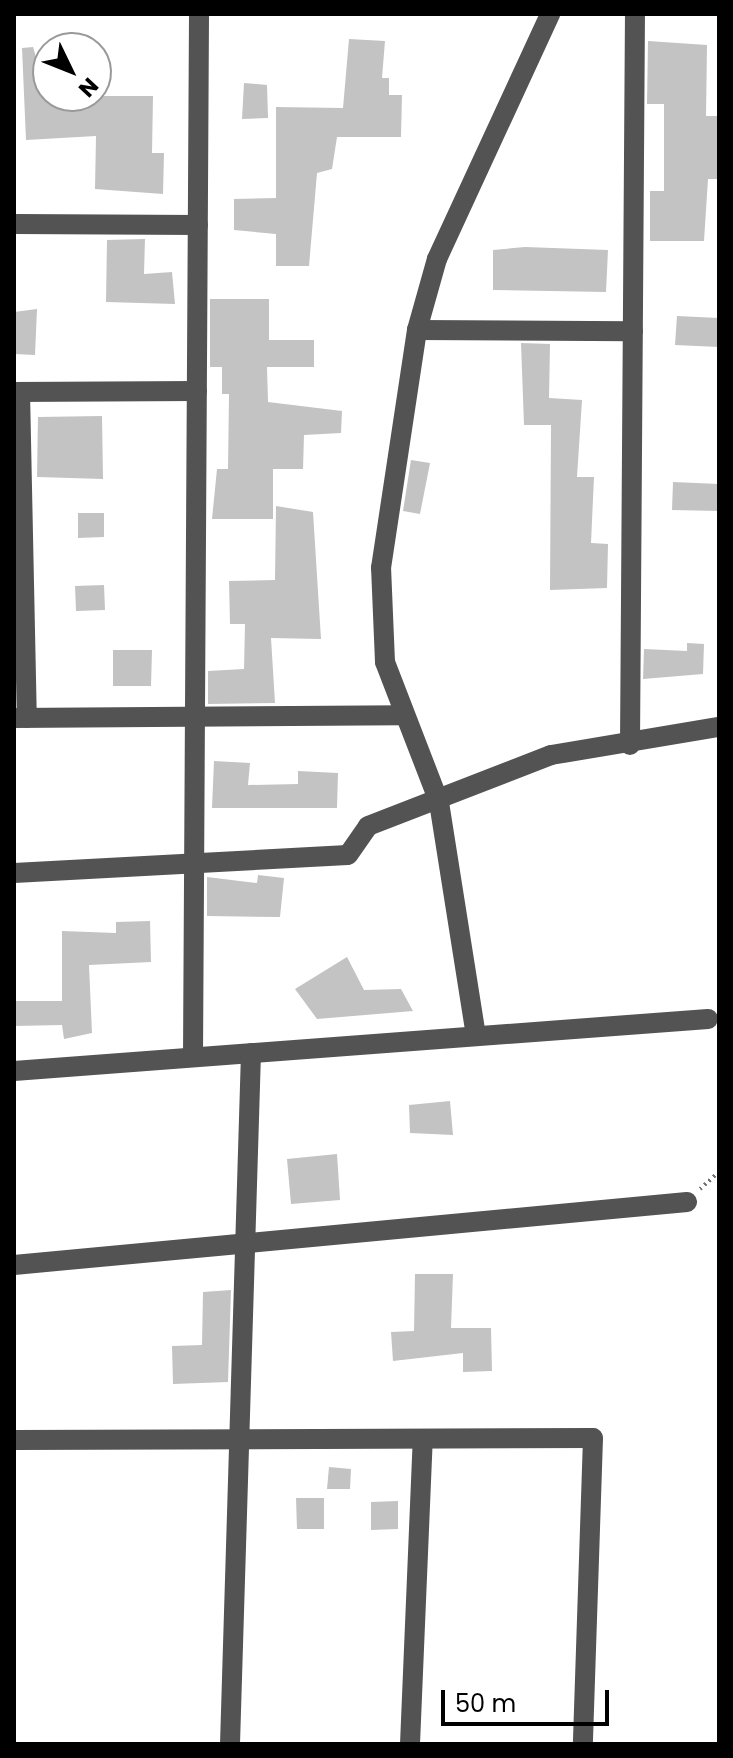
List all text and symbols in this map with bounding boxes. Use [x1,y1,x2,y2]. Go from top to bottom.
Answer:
north arrow [32,32,112,112]
text: N [71,71,105,104]
scale bar [445,1674,613,1724]
text: 50 m [455,1687,516,1720]

